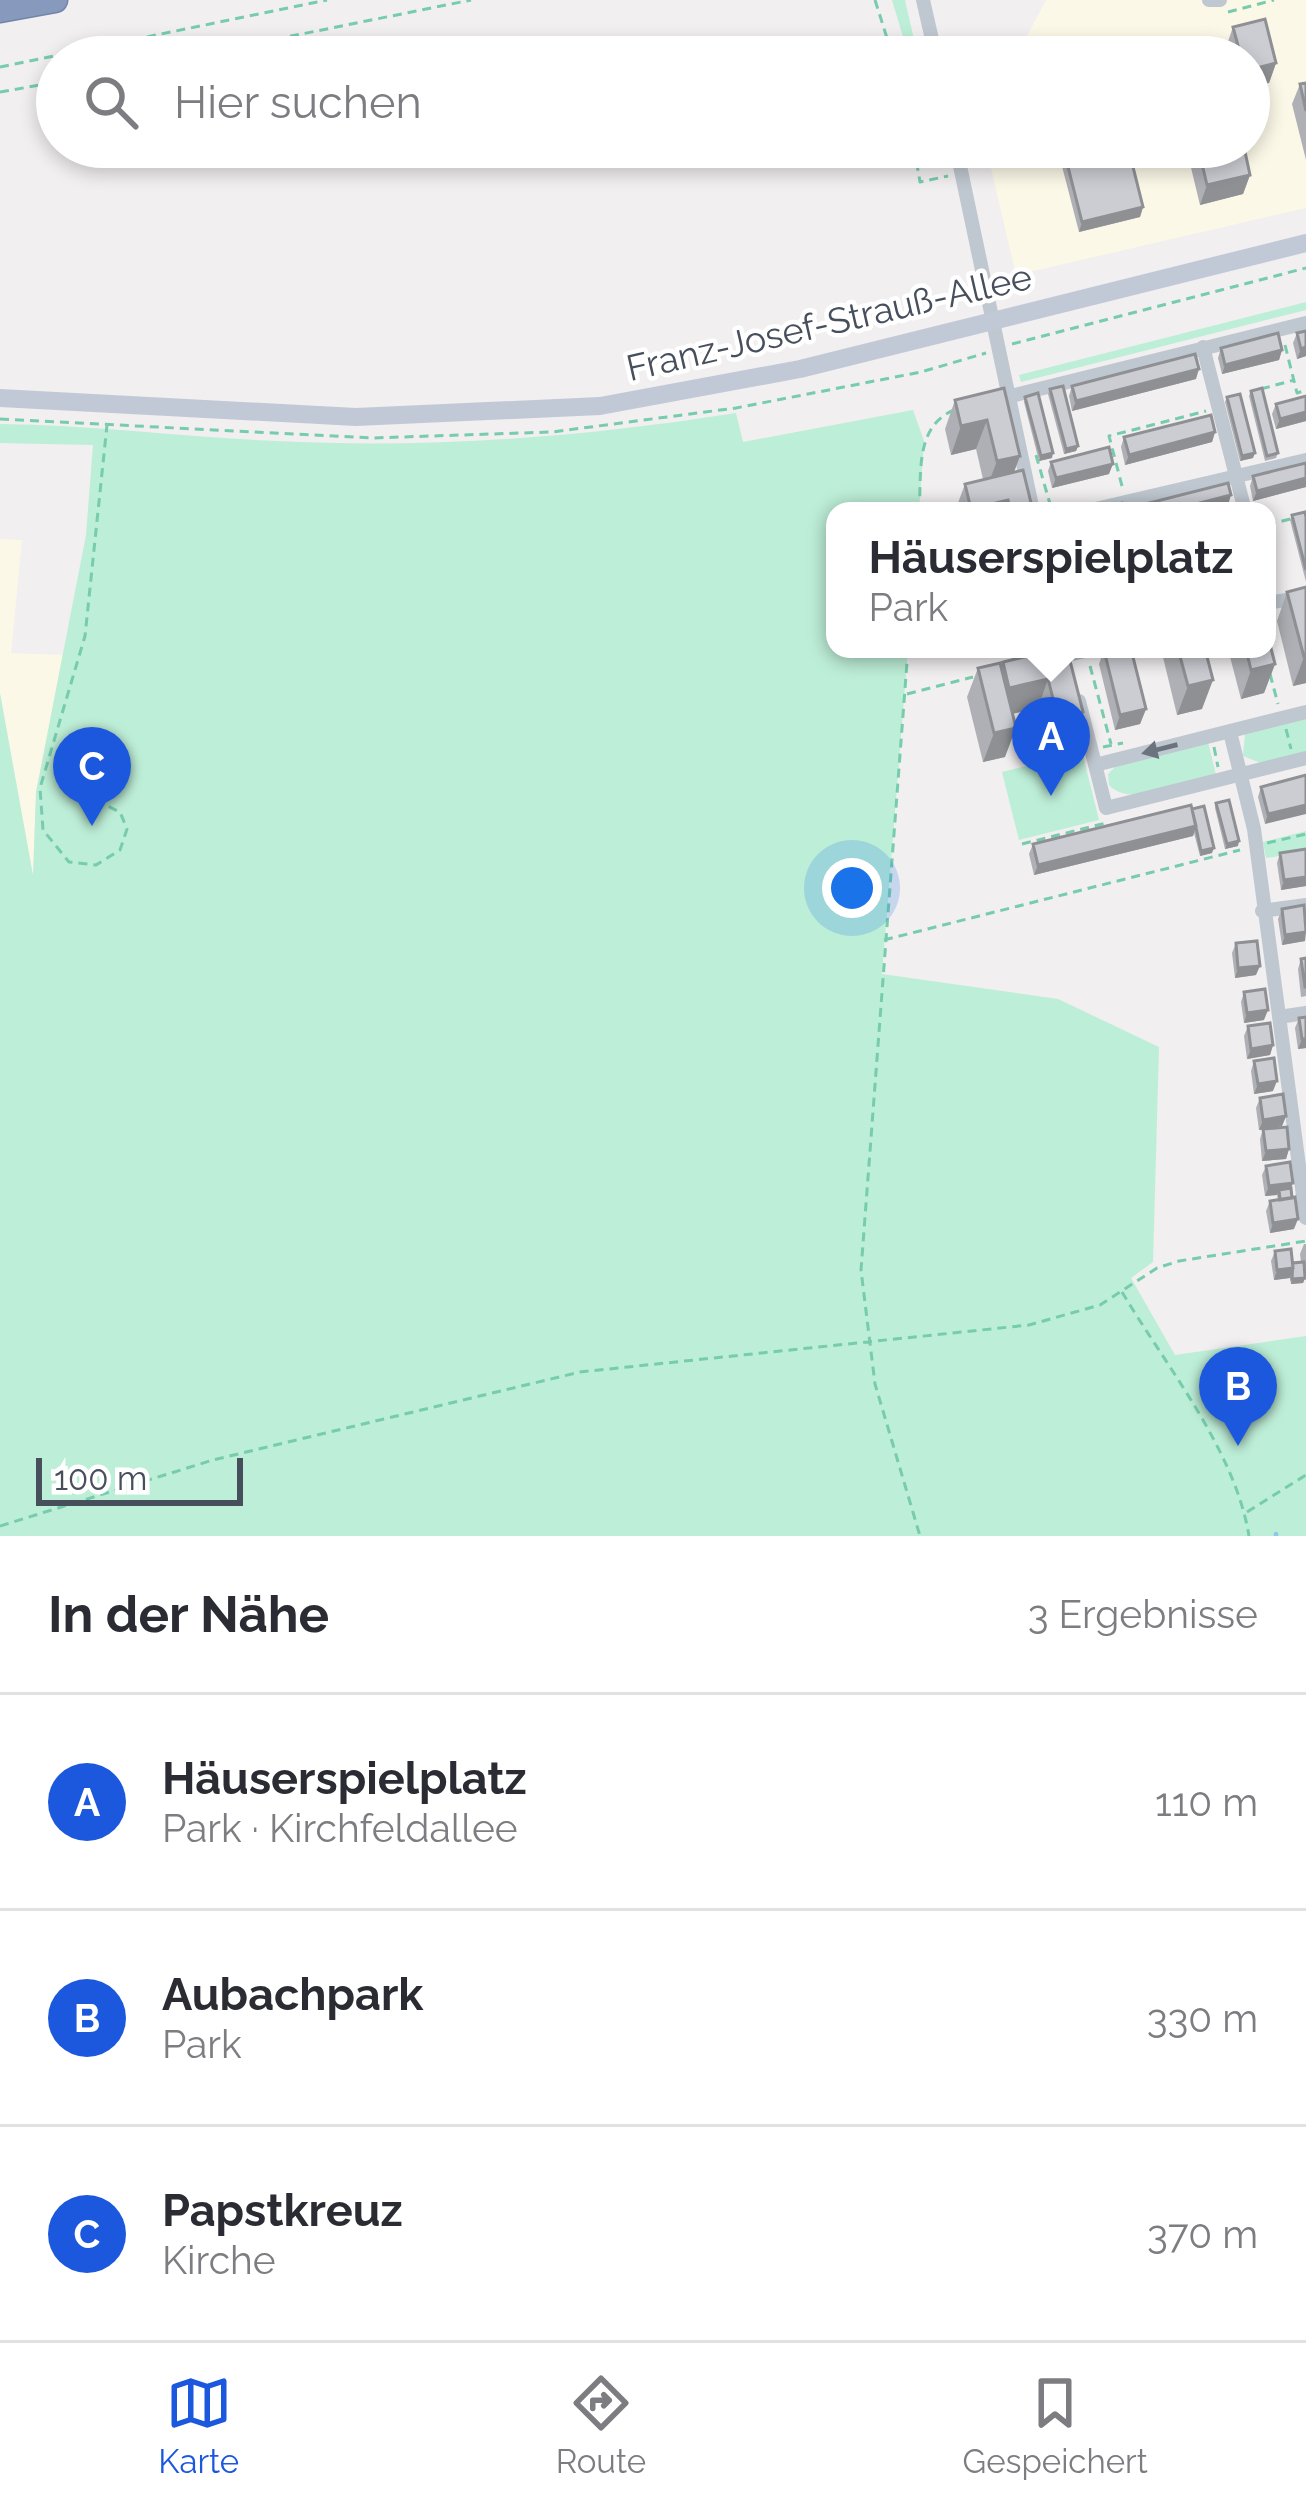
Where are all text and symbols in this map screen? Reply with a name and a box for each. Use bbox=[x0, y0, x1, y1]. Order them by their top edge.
search box bbox=[36, 36, 1270, 168]
icon: search bbox=[78, 69, 144, 135]
text: Hier suchen bbox=[174, 76, 422, 129]
street label: Franz-Josef-Strauß-Allee bbox=[622, 255, 1036, 389]
popup bbox=[826, 502, 1276, 658]
text: Häuserspielplatz bbox=[869, 531, 1233, 584]
text: Park bbox=[869, 584, 948, 630]
pin: A bbox=[1012, 697, 1090, 796]
pin: C bbox=[53, 727, 131, 826]
one-way arrow bbox=[1141, 740, 1178, 759]
your location bbox=[822, 858, 882, 918]
pin: B bbox=[1199, 1347, 1277, 1446]
scale bar bbox=[36, 1452, 243, 1505]
text: 100 m bbox=[54, 1459, 147, 1498]
text: In der Nähe bbox=[48, 1584, 329, 1644]
text: 3 Ergebnisse bbox=[1028, 1591, 1258, 1637]
text: Häuserspielplatz bbox=[162, 1752, 527, 1805]
text: A bbox=[74, 1779, 100, 1825]
text: 110 m bbox=[1155, 1779, 1258, 1825]
text: Park · Kirchfeldallee bbox=[162, 1805, 518, 1851]
text: Aubachpark bbox=[162, 1968, 423, 2021]
text: B bbox=[74, 1995, 100, 2041]
text: 330 m bbox=[1147, 1995, 1258, 2041]
text: Park bbox=[162, 2021, 242, 2067]
text: Papstkreuz bbox=[162, 2184, 403, 2237]
text: C bbox=[74, 2211, 100, 2257]
text: 370 m bbox=[1147, 2211, 1258, 2257]
text: Kirche bbox=[162, 2237, 276, 2283]
tab: Karte bbox=[158, 2370, 239, 2481]
tab: Route bbox=[556, 2370, 646, 2481]
tab: Gespeichert bbox=[963, 2370, 1148, 2481]

